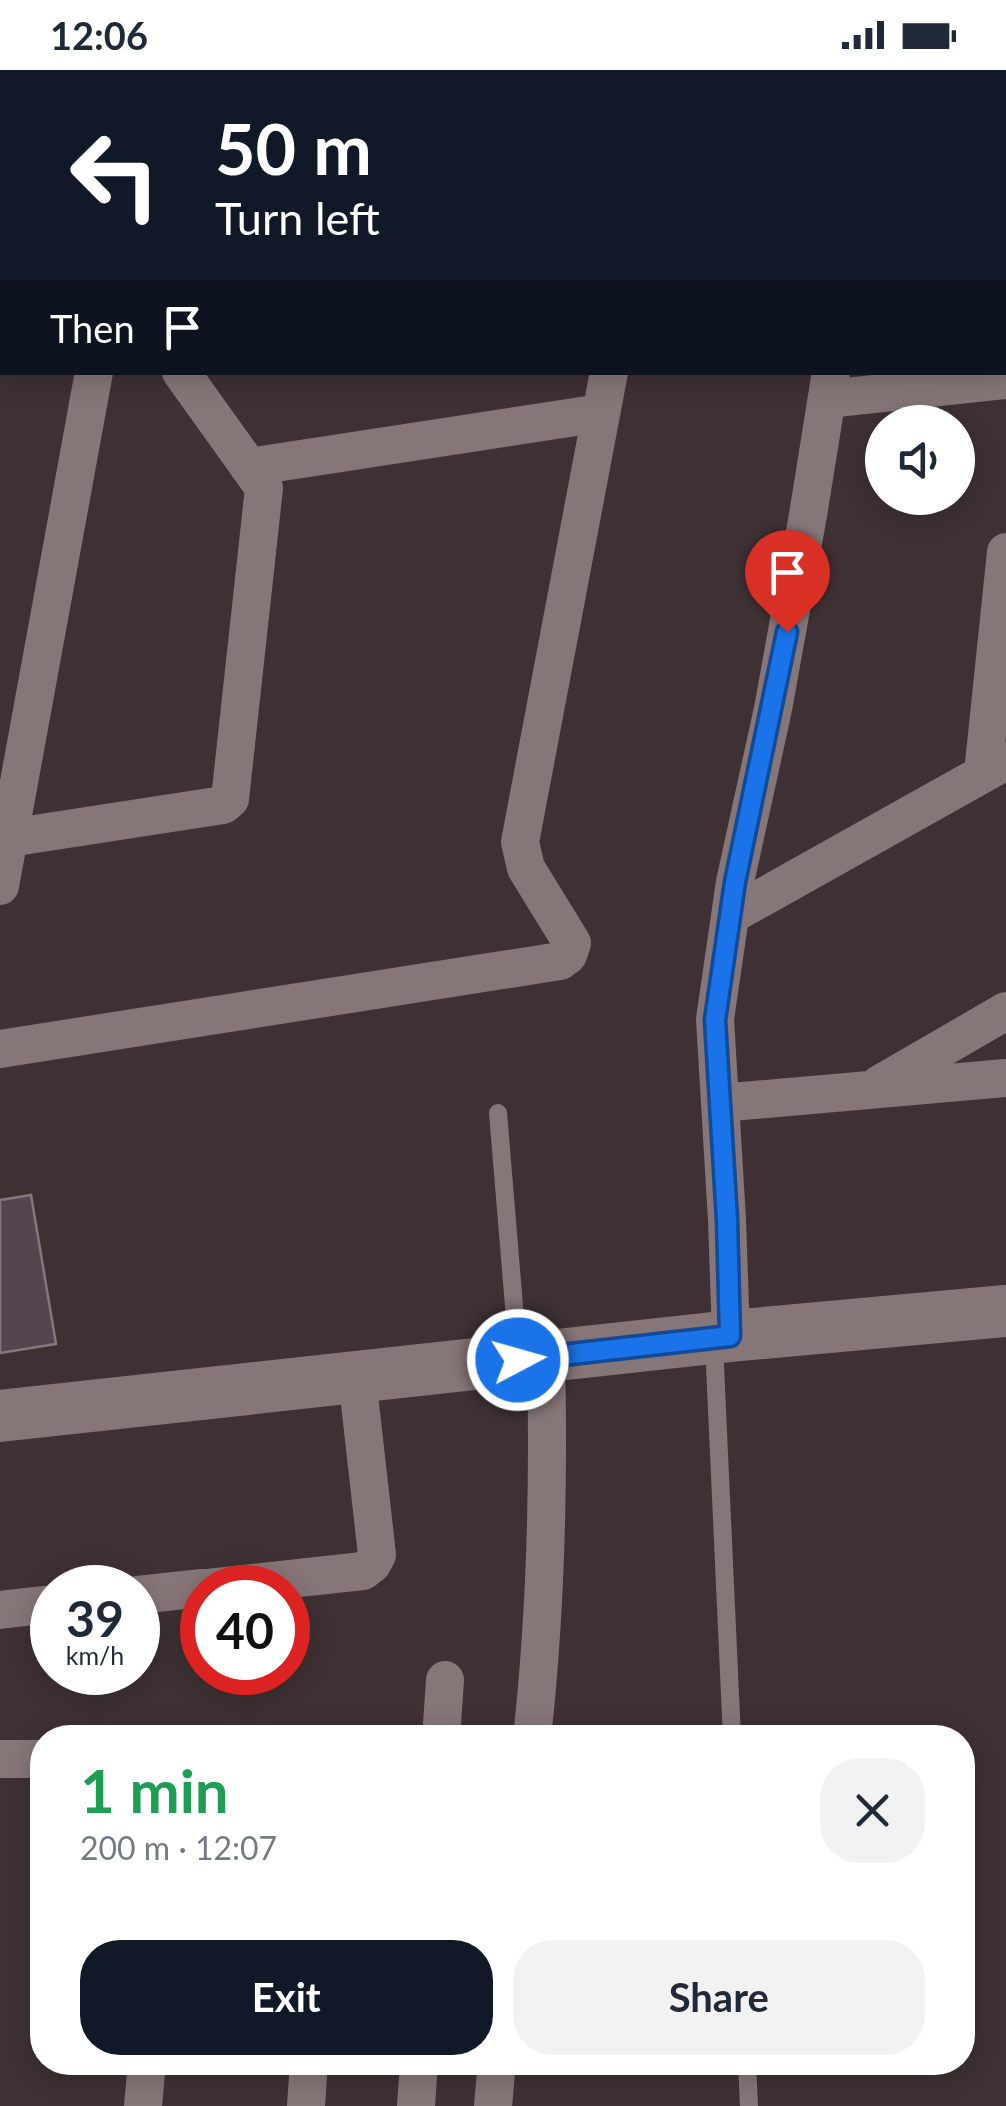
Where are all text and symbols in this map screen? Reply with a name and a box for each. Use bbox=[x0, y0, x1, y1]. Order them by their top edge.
text: 12:06 bbox=[50, 12, 148, 58]
text: 50 m bbox=[215, 106, 372, 190]
icon: left bbox=[50, 110, 180, 240]
text: Turn left bbox=[215, 191, 380, 245]
icon: arrive bbox=[155, 300, 210, 355]
text: Then bbox=[50, 305, 135, 351]
map controls bbox=[865, 405, 975, 515]
button: sound bbox=[865, 405, 975, 515]
pin bbox=[745, 530, 830, 633]
icon: arrive bbox=[760, 545, 815, 600]
position arrow bbox=[466, 1308, 570, 1412]
speed limit sign: 40 bbox=[180, 1565, 310, 1695]
text: 39 bbox=[66, 1588, 124, 1648]
text: km/h bbox=[66, 1640, 124, 1670]
text: 1 min bbox=[80, 1754, 229, 1826]
button: close bbox=[820, 1758, 925, 1863]
text: 200 m · 12:07 bbox=[80, 1828, 277, 1867]
button: Exit bbox=[80, 1940, 493, 2055]
button: Share bbox=[513, 1940, 925, 2055]

